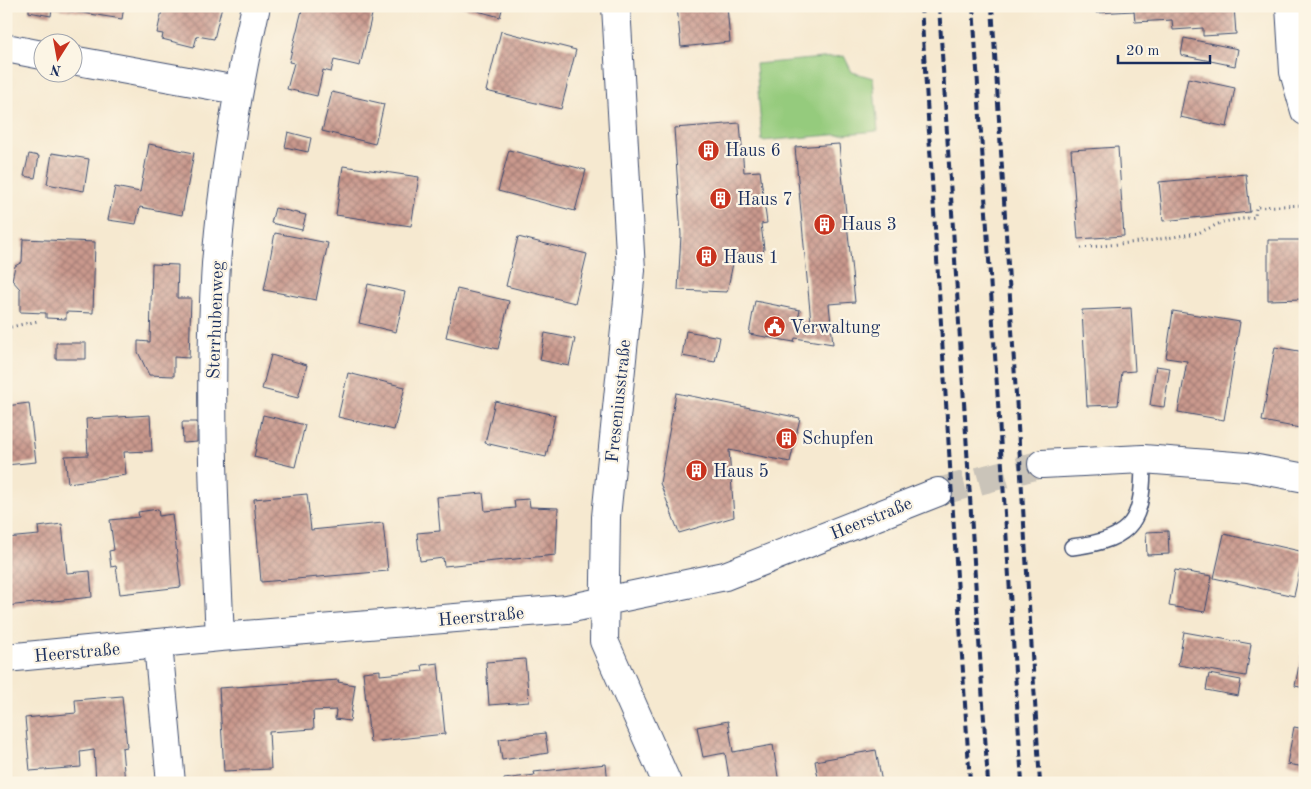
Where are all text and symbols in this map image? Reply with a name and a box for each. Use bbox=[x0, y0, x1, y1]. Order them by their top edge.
north arrow bbox=[32, 32, 82, 82]
scale bar bbox=[1118, 32, 1211, 64]
text: 20 m bbox=[1126, 44, 1160, 59]
text: N bbox=[49, 62, 62, 78]
building icon: Haus 6 bbox=[697, 138, 721, 162]
place label: Haus 6 bbox=[725, 142, 781, 160]
building icon: Haus 7 bbox=[709, 187, 733, 211]
place label: Haus 7 bbox=[737, 191, 793, 209]
building icon: Haus 3 bbox=[813, 212, 837, 236]
place label: Haus 3 bbox=[841, 216, 897, 234]
building icon: Haus 1 bbox=[695, 245, 719, 269]
place label: Haus 1 bbox=[723, 249, 779, 267]
street label: Sterrhubenweg bbox=[205, 260, 227, 379]
public building icon: Verwaltung bbox=[762, 315, 786, 339]
place label: Verwaltung bbox=[790, 319, 881, 337]
street label: Freseniusstraße bbox=[604, 338, 634, 464]
building icon: Schupfen bbox=[774, 426, 798, 450]
place label: Schupfen bbox=[802, 430, 874, 448]
building icon: Haus 5 bbox=[685, 459, 709, 483]
place label: Haus 5 bbox=[713, 463, 769, 481]
street label: Heerstraße bbox=[828, 494, 915, 543]
street label: Heerstraße bbox=[437, 604, 525, 630]
street label: Heerstraße bbox=[33, 640, 121, 666]

